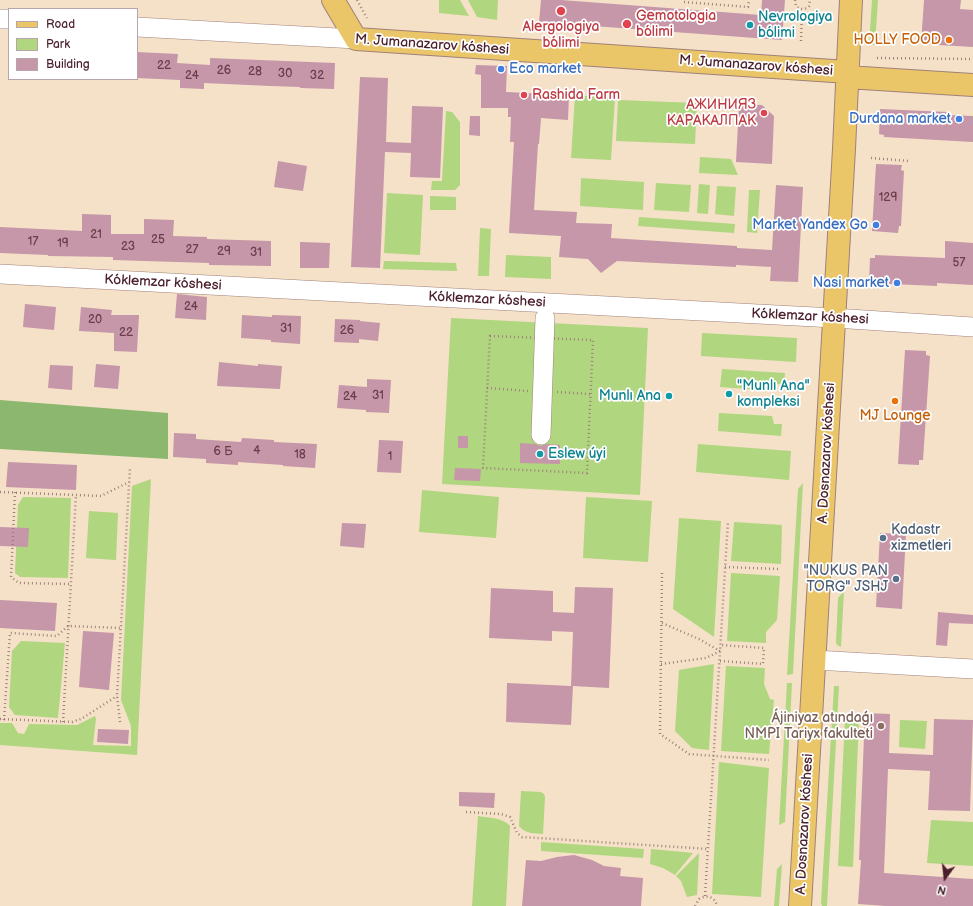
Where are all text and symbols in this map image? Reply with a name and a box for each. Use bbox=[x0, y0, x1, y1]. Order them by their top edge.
marker: Alergologiya bólimi bbox=[555, 5, 567, 17]
legend bbox=[8, 8, 138, 80]
place label: Gemotologia bólimi bbox=[636, 8, 716, 40]
place label: Nevrologiya bólimi bbox=[758, 9, 832, 42]
text: Road bbox=[46, 17, 75, 32]
marker: Gemotologia bólimi bbox=[621, 18, 633, 30]
place label: Alergologiya bólimi bbox=[523, 19, 599, 52]
marker: Nevrologiya bólimi bbox=[745, 20, 755, 30]
street label: M. Jumanazarov kóshesi bbox=[354, 31, 510, 59]
place label: HOLLY FOOD bbox=[854, 32, 941, 48]
marker: HOLLY FOOD bbox=[944, 35, 954, 45]
text: Park bbox=[46, 37, 70, 52]
street label: M. Jumanazarov kóshesi bbox=[678, 52, 834, 80]
text: Building bbox=[46, 57, 90, 72]
house number: 22 bbox=[157, 59, 171, 73]
place label: Eco market bbox=[509, 61, 581, 77]
house number: 26 bbox=[217, 64, 231, 78]
marker: Eco market bbox=[496, 64, 506, 74]
house number: 28 bbox=[248, 65, 262, 79]
house number: 30 bbox=[278, 67, 292, 81]
house number: 24 bbox=[185, 69, 199, 83]
house number: 32 bbox=[310, 69, 324, 83]
place label: Rashida Farm bbox=[532, 87, 620, 103]
marker: Rashida Farm bbox=[519, 90, 529, 100]
place label: АЖИНИЯЗ КАРАКАЛПАК bbox=[667, 97, 756, 130]
marker: АЖИНИЯЗ КАРАКАЛПАК bbox=[759, 108, 769, 118]
place label: Durdana market bbox=[849, 111, 951, 127]
marker: Durdana market bbox=[954, 114, 964, 124]
house number: 129 bbox=[879, 191, 897, 205]
place label: Market Yandex Go bbox=[752, 217, 868, 233]
marker: Market Yandex Go bbox=[871, 220, 881, 230]
house number: 21 bbox=[90, 228, 102, 242]
house number: 25 bbox=[151, 233, 165, 247]
house number: 17 bbox=[28, 235, 38, 249]
house number: 19 bbox=[57, 237, 69, 251]
house number: 23 bbox=[121, 240, 135, 254]
house number: 27 bbox=[186, 243, 198, 257]
house number: 29 bbox=[217, 245, 231, 259]
house number: 31 bbox=[250, 246, 262, 260]
house number: 57 bbox=[953, 256, 965, 270]
street label: Kóklemzar kóshesi bbox=[104, 272, 222, 294]
place label: Nasi market bbox=[813, 275, 889, 291]
marker: Nasi market bbox=[892, 278, 902, 288]
street label: Kóklemzar kóshesi bbox=[428, 289, 546, 311]
house number: 24 bbox=[184, 300, 198, 314]
street label: Kóklemzar kóshesi bbox=[751, 306, 869, 328]
house number: 20 bbox=[88, 313, 102, 327]
house number: 31 bbox=[280, 322, 292, 336]
house number: 26 bbox=[340, 324, 354, 338]
house number: 22 bbox=[119, 326, 133, 340]
place label: "Munlı Ana" kompleksi bbox=[737, 378, 810, 410]
street label: A. Dosnazarov kóshesi bbox=[815, 382, 839, 524]
place label: Munlı Ana bbox=[599, 388, 661, 404]
house number: 31 bbox=[372, 389, 384, 403]
marker: "Munlı Ana" kompleksi bbox=[724, 389, 734, 399]
house number: 24 bbox=[343, 390, 357, 404]
marker: Munlı Ana bbox=[664, 391, 674, 401]
marker: MJ Lounge bbox=[890, 396, 900, 406]
place label: MJ Lounge bbox=[860, 408, 930, 424]
house number: 4 bbox=[253, 444, 261, 458]
house number: 6 Б bbox=[214, 445, 232, 459]
place label: Eslew úyi bbox=[548, 446, 606, 462]
house number: 18 bbox=[294, 448, 306, 462]
marker: Eslew úyi bbox=[535, 449, 545, 459]
house number: 1 bbox=[388, 450, 392, 464]
place label: Kadastr xizmetleri bbox=[891, 522, 951, 554]
marker: Kadastr xizmetleri bbox=[878, 533, 888, 543]
place label: "NUKUS PAN TORG" JSHJ bbox=[804, 563, 888, 596]
marker: "NUKUS PAN TORG" JSHJ bbox=[891, 574, 901, 584]
place label: Ájiniyaz atındaǵı NMPI Tariyx fakulteti bbox=[744, 710, 873, 742]
marker: Ájiniyaz atındaǵı NMPI Tariyx fakulteti bbox=[876, 721, 886, 731]
street label: A. Dosnazarov kóshesi bbox=[793, 753, 817, 895]
north arrow bbox=[925, 858, 965, 898]
text: N bbox=[936, 883, 947, 897]

